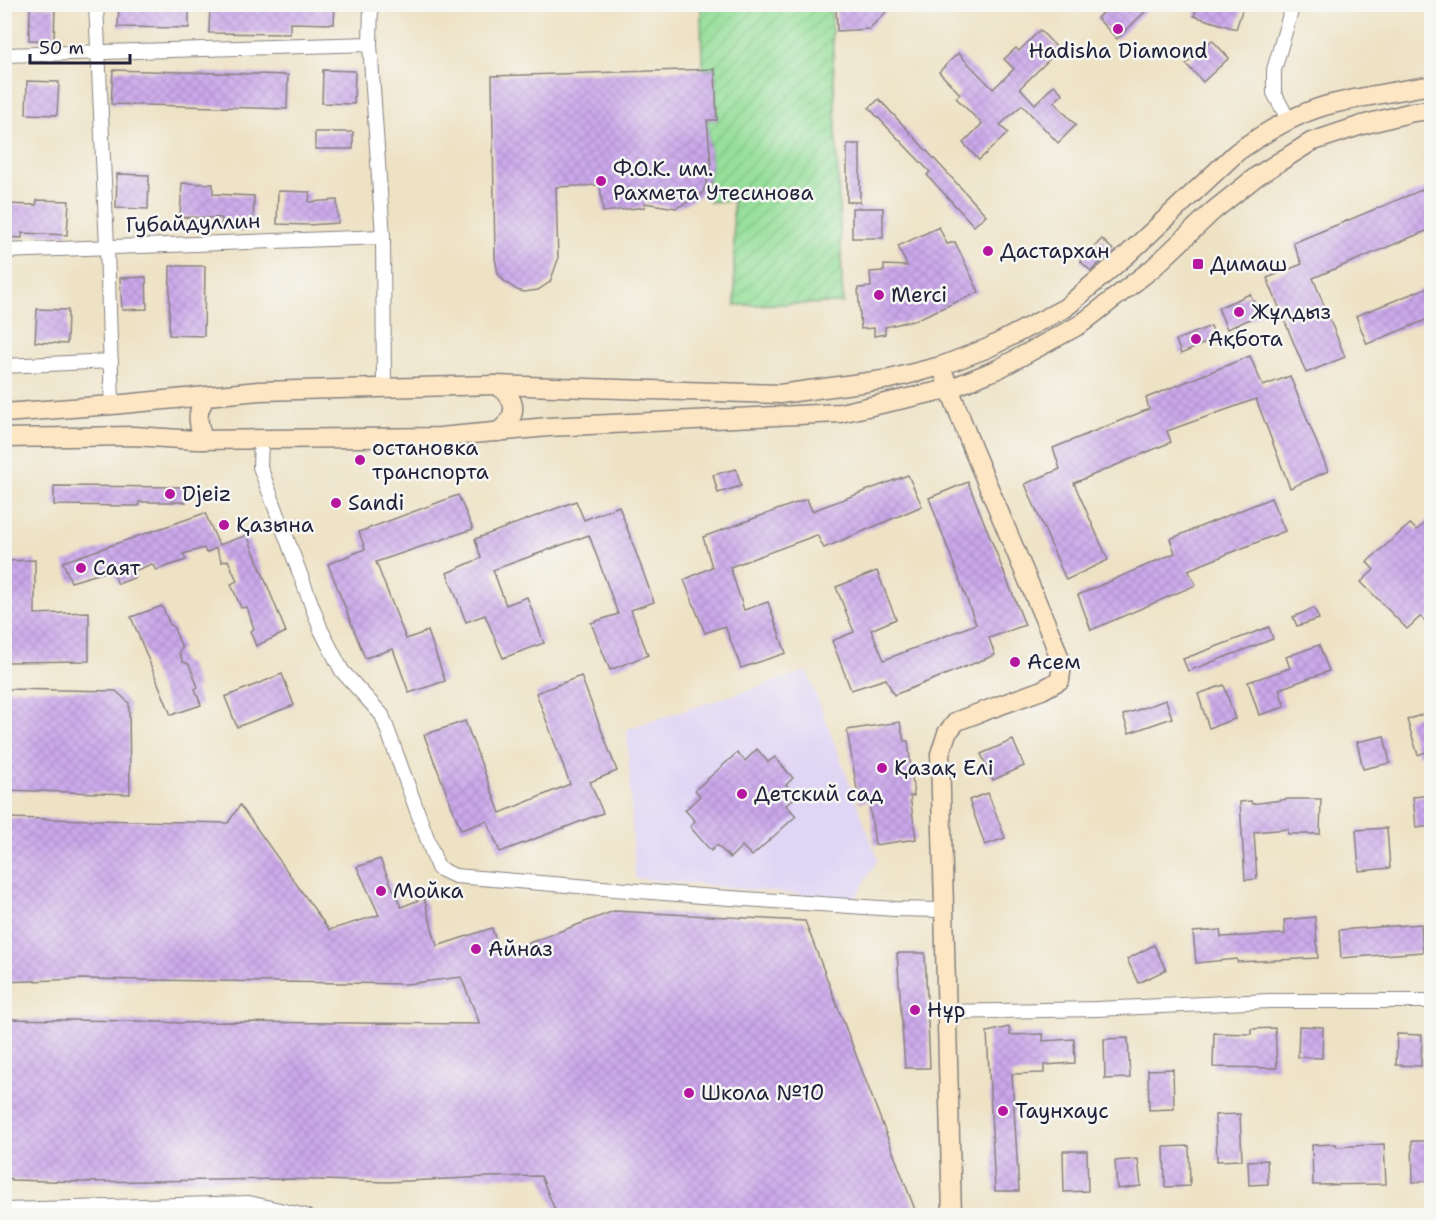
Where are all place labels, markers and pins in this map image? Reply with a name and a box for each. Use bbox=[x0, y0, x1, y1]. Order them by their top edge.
marker: Hadisha Diamond bbox=[1111, 22, 1125, 36]
place label: Hadisha Diamond bbox=[1028, 37, 1208, 65]
place label: Ф.О.К. им. Рахмета Утесинова bbox=[613, 155, 813, 207]
marker: Ф.О.К. им. Рахмета Утесинова bbox=[594, 174, 608, 188]
place label: Дастархан bbox=[1000, 237, 1110, 265]
marker: Дастархан bbox=[981, 244, 995, 258]
place label: Димаш bbox=[1210, 250, 1287, 278]
marker: Димаш bbox=[1191, 257, 1205, 271]
place label: Merci bbox=[891, 281, 947, 309]
marker: Merci bbox=[872, 288, 886, 302]
place label: Жұлдыз bbox=[1251, 298, 1331, 326]
marker: Жұлдыз bbox=[1232, 305, 1246, 319]
place label: Ақбота bbox=[1208, 325, 1283, 353]
marker: Ақбота bbox=[1189, 332, 1203, 346]
place label: остановка транспорта bbox=[372, 434, 489, 486]
marker: остановка транспорта bbox=[353, 453, 367, 467]
place label: Djeiz bbox=[182, 480, 231, 508]
marker: Djeiz bbox=[163, 487, 177, 501]
place label: Sandi bbox=[348, 489, 404, 517]
marker: Sandi bbox=[329, 496, 343, 510]
place label: Қазына bbox=[236, 511, 314, 539]
marker: Қазына bbox=[217, 518, 231, 532]
place label: Саят bbox=[93, 554, 141, 582]
marker: Саят bbox=[74, 561, 88, 575]
place label: Асем bbox=[1027, 648, 1081, 676]
marker: Асем bbox=[1008, 655, 1022, 669]
place label: Қазақ Елі bbox=[894, 754, 994, 782]
marker: Қазақ Елі bbox=[875, 761, 889, 775]
place label: Детский сад bbox=[754, 780, 883, 808]
marker: Детский сад bbox=[735, 787, 749, 801]
place label: Мойка bbox=[393, 877, 464, 905]
marker: Мойка bbox=[374, 884, 388, 898]
place label: Айназ bbox=[488, 935, 553, 963]
marker: Айназ bbox=[469, 942, 483, 956]
place label: Нұр bbox=[927, 996, 966, 1024]
marker: Нұр bbox=[908, 1003, 922, 1017]
place label: Школа №10 bbox=[701, 1079, 824, 1107]
marker: Школа №10 bbox=[682, 1086, 696, 1100]
place label: Таунхаус bbox=[1015, 1097, 1109, 1125]
marker: Таунхаус bbox=[996, 1104, 1010, 1118]

